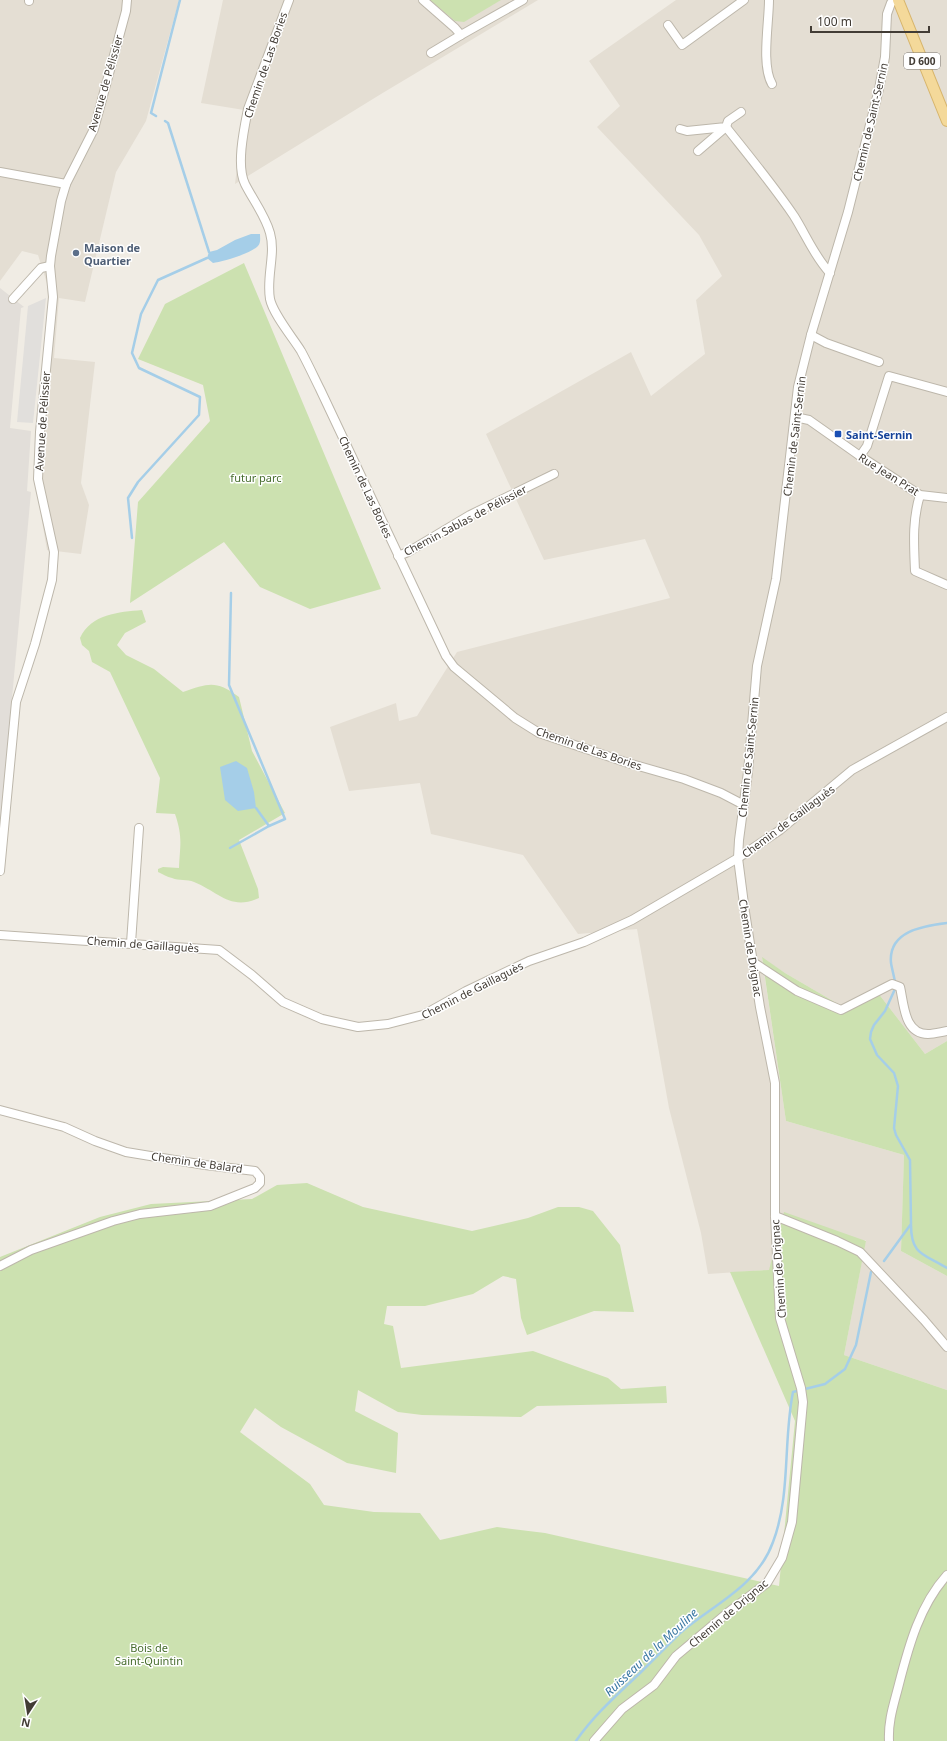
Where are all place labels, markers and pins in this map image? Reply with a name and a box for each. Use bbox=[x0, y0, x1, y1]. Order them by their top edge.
place label: Maison de Quartier bbox=[84, 240, 141, 268]
marker: Maison de Quartier bbox=[71, 248, 81, 258]
place label: Saint-Sernin bbox=[846, 427, 913, 442]
marker: Saint-Sernin bbox=[833, 429, 843, 439]

